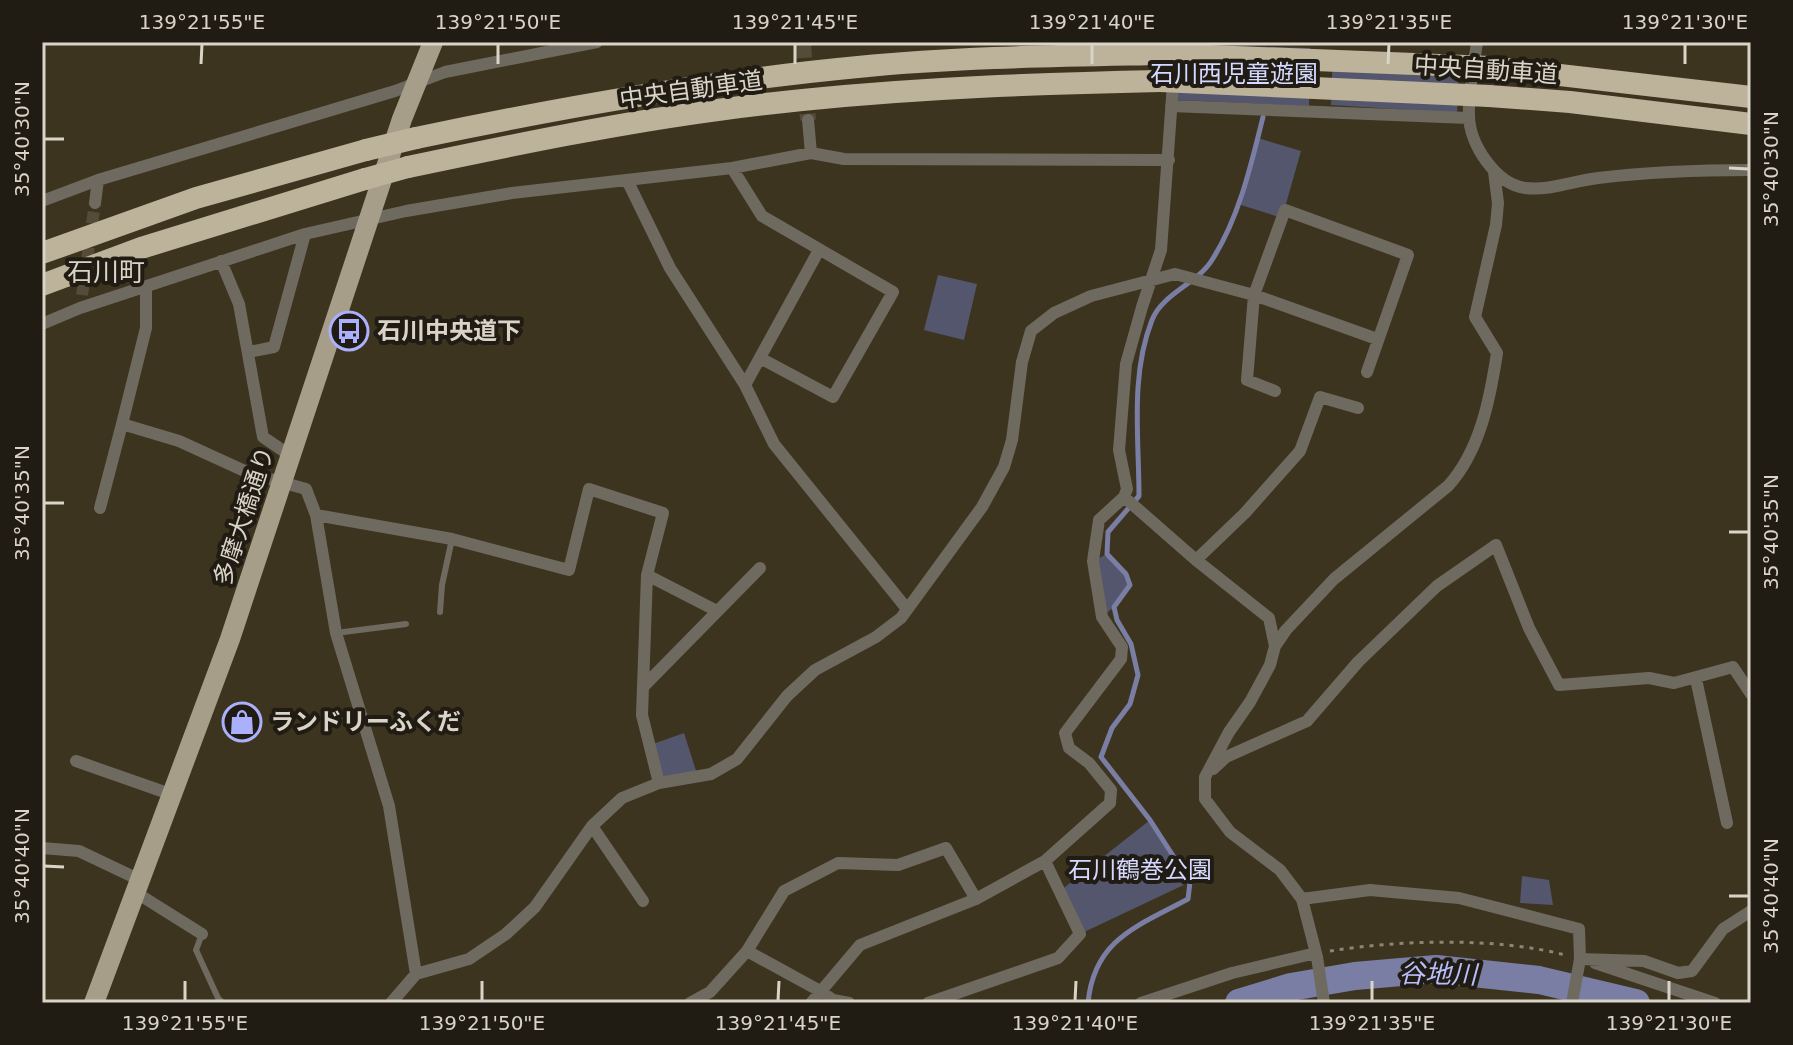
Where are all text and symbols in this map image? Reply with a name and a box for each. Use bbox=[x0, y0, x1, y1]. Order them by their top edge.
text: 139°21'55"E bbox=[139, 10, 265, 34]
text: 139°21'50"E bbox=[435, 10, 561, 34]
text: 139°21'45"E bbox=[732, 10, 858, 34]
text: 139°21'40"E bbox=[1029, 10, 1155, 34]
text: 139°21'35"E bbox=[1326, 10, 1452, 34]
text: 139°21'30"E bbox=[1622, 10, 1748, 34]
street label: 中央自動車道 bbox=[1413, 51, 1559, 89]
park label: 石川西児童遊園 bbox=[1150, 60, 1318, 88]
street label: 中央自動車道 bbox=[618, 66, 764, 114]
text: 35°40'30"N bbox=[10, 81, 34, 197]
text: 35°40'30"N bbox=[1759, 111, 1783, 227]
district label: 石川町 bbox=[67, 257, 145, 287]
bus stop icon: 石川中央道下 bbox=[328, 310, 370, 352]
place label: 石川中央道下 bbox=[377, 317, 521, 345]
street label: 多摩大橋通り bbox=[208, 443, 280, 589]
text: 35°40'35"N bbox=[10, 445, 34, 561]
text: 35°40'35"N bbox=[1759, 474, 1783, 590]
shop icon: ランドリーふくだ bbox=[221, 701, 263, 743]
place label: ランドリーふくだ bbox=[270, 708, 461, 736]
text: 35°40'40"N bbox=[10, 808, 34, 924]
text: 35°40'40"N bbox=[1759, 838, 1783, 954]
park label: 石川鶴巻公園 bbox=[1068, 856, 1212, 884]
water label: 谷地川 bbox=[1399, 958, 1480, 990]
text: 139°21'55"E bbox=[122, 1011, 248, 1035]
text: 139°21'50"E bbox=[419, 1011, 545, 1035]
text: 139°21'45"E bbox=[715, 1011, 841, 1035]
text: 139°21'40"E bbox=[1012, 1011, 1138, 1035]
text: 139°21'35"E bbox=[1309, 1011, 1435, 1035]
text: 139°21'30"E bbox=[1606, 1011, 1732, 1035]

